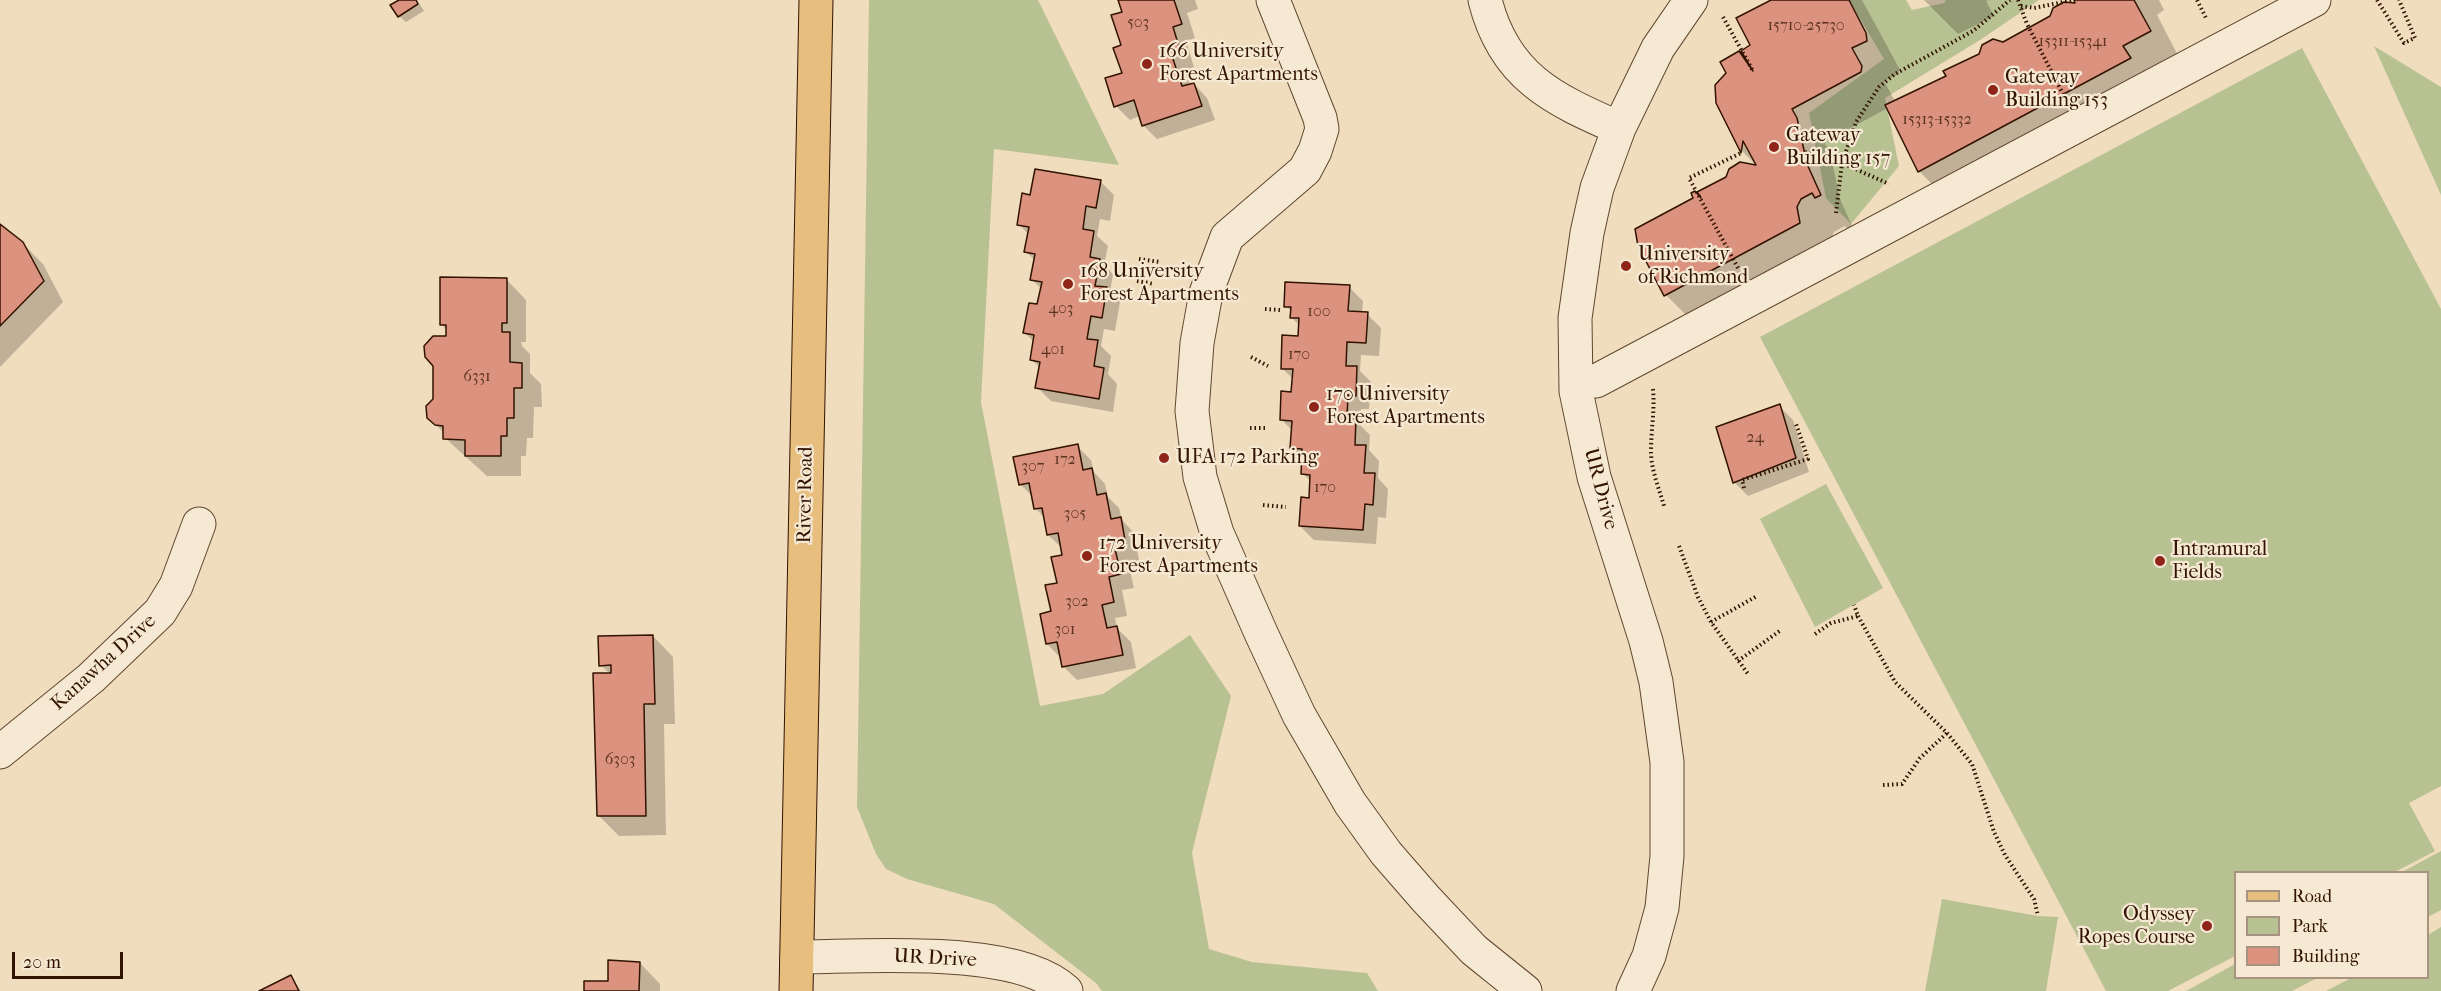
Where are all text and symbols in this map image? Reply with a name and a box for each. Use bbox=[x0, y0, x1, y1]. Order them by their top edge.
house number: 503 bbox=[1127, 13, 1149, 33]
house number: 15710-25730 bbox=[1767, 16, 1845, 36]
house number: 15311-15341 bbox=[2039, 32, 2107, 52]
place label: 166 University Forest Apartments bbox=[1159, 40, 1318, 87]
marker: 166 University Forest Apartments bbox=[1140, 57, 1154, 71]
place label: Gateway Building 153 bbox=[2005, 66, 2108, 113]
marker: Gateway Building 153 bbox=[1986, 83, 2000, 97]
house number: 15313-15332 bbox=[1902, 110, 1972, 130]
place label: Gateway Building 157 bbox=[1786, 124, 1890, 171]
marker: Gateway Building 157 bbox=[1767, 140, 1781, 154]
place label: University of Richmond bbox=[1638, 243, 1748, 290]
marker: University of Richmond bbox=[1619, 259, 1633, 273]
place label: 168 University Forest Apartments bbox=[1080, 260, 1239, 307]
marker: 168 University Forest Apartments bbox=[1061, 277, 1075, 291]
house number: 403 bbox=[1049, 299, 1073, 319]
house number: 100 bbox=[1307, 302, 1331, 322]
house number: 401 bbox=[1041, 340, 1065, 360]
house number: 170 bbox=[1288, 345, 1310, 365]
house number: 6331 bbox=[463, 367, 491, 387]
place label: 170 University Forest Apartments bbox=[1326, 383, 1485, 430]
marker: 170 University Forest Apartments bbox=[1307, 400, 1321, 414]
house number: 24 bbox=[1746, 428, 1764, 448]
street label: River Road bbox=[793, 446, 819, 544]
place label: UFA 172 Parking bbox=[1176, 446, 1318, 470]
street label: UR Drive bbox=[1578, 446, 1622, 532]
house number: 172 bbox=[1054, 450, 1076, 470]
marker: UFA 172 Parking bbox=[1157, 451, 1171, 465]
house number: 307 bbox=[1021, 457, 1045, 477]
house number: 170 bbox=[1314, 478, 1336, 498]
house number: 305 bbox=[1064, 504, 1086, 524]
place label: 172 University Forest Apartments bbox=[1099, 532, 1258, 579]
place label: Intramural Fields bbox=[2172, 538, 2267, 585]
marker: 172 University Forest Apartments bbox=[1080, 549, 1094, 563]
marker: Intramural Fields bbox=[2153, 554, 2167, 568]
house number: 302 bbox=[1065, 592, 1089, 612]
street label: Kanawha Drive bbox=[47, 610, 161, 716]
house number: 301 bbox=[1054, 620, 1076, 640]
house number: 6303 bbox=[605, 750, 635, 770]
legend bbox=[2234, 871, 2429, 979]
text: Road bbox=[2292, 886, 2332, 907]
place label: Odyssey Ropes Course bbox=[2078, 903, 2195, 950]
text: Park bbox=[2292, 916, 2328, 937]
marker: Odyssey Ropes Course bbox=[2200, 919, 2214, 933]
scale bar bbox=[15, 940, 126, 978]
street label: UR Drive bbox=[893, 945, 977, 973]
text: Building bbox=[2292, 946, 2359, 967]
text: 20 m bbox=[23, 952, 61, 973]

